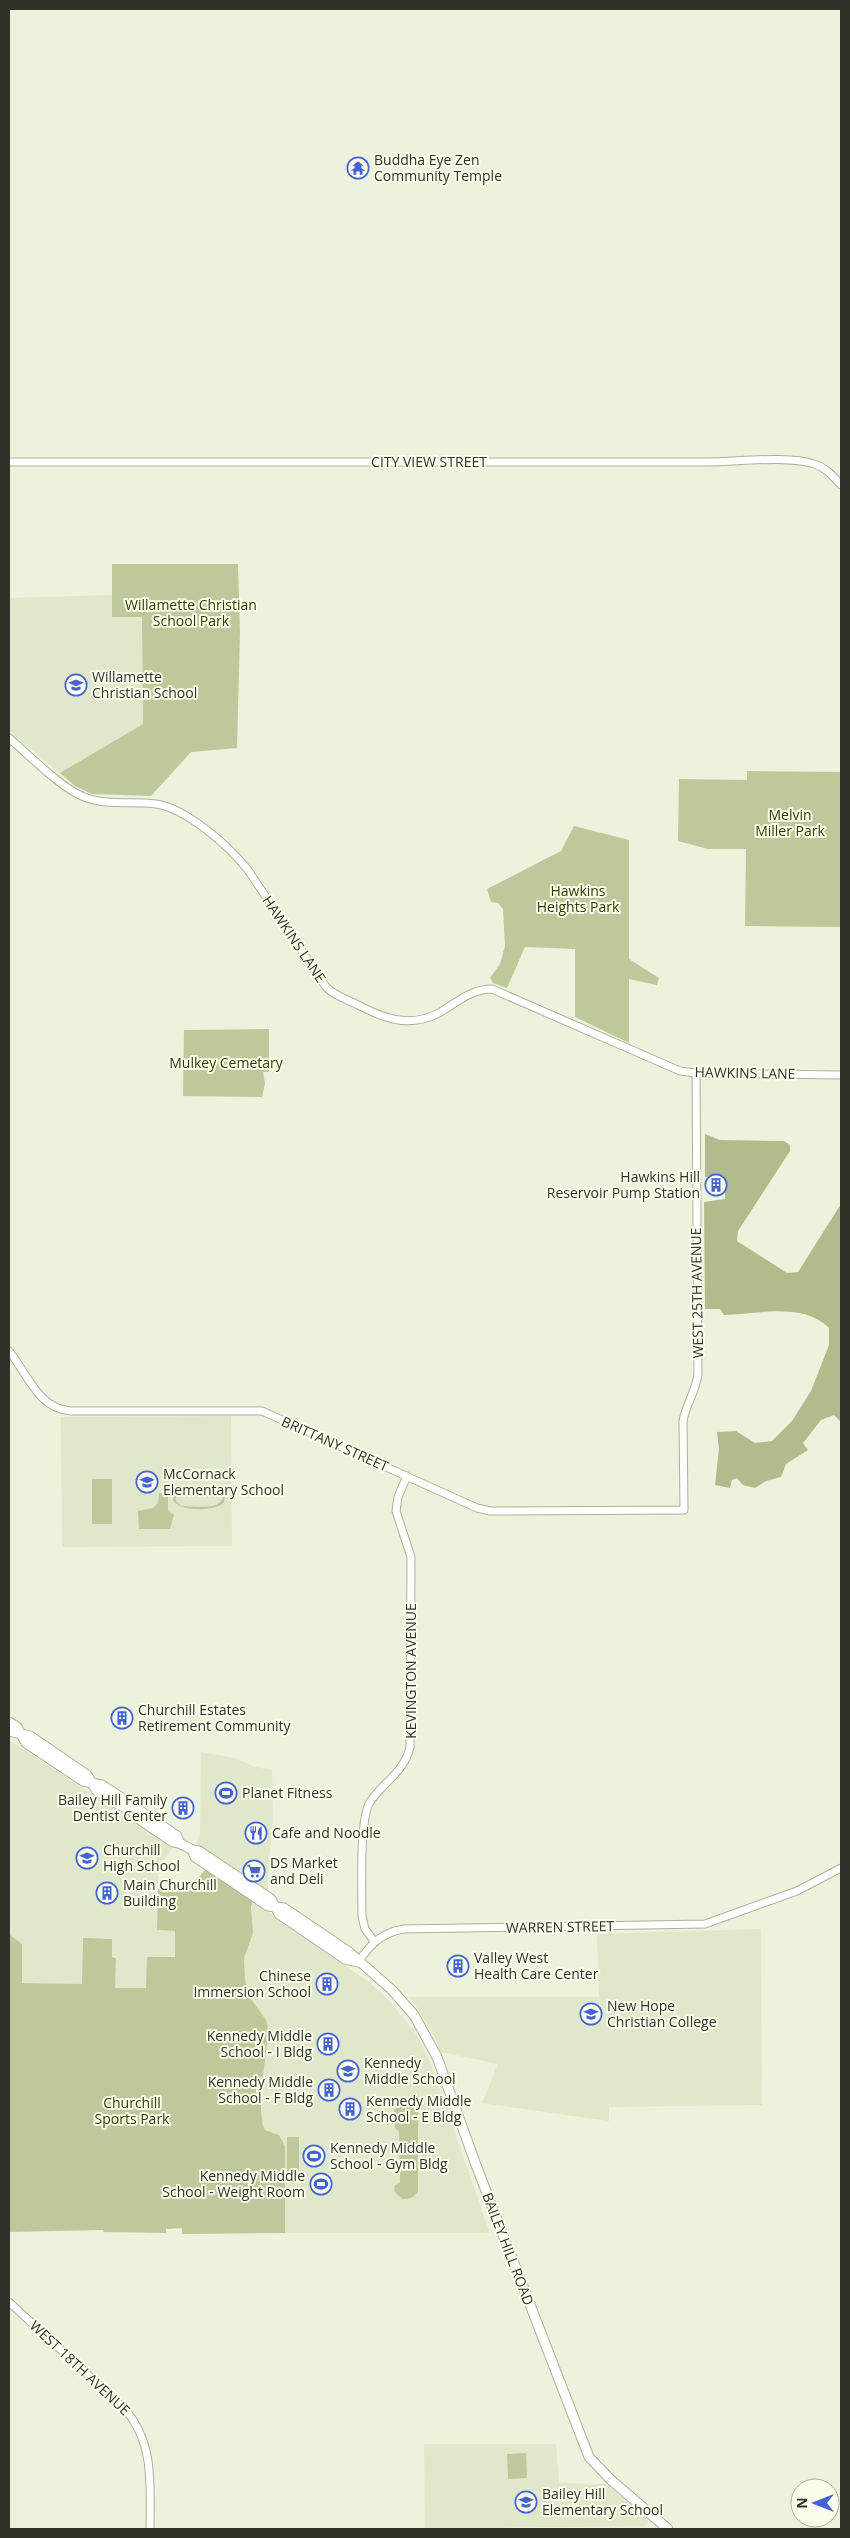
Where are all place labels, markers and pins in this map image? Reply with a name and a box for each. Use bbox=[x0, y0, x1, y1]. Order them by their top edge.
place label: Buddha Eye Zen Community Temple bbox=[374, 150, 502, 185]
temple icon: Buddha Eye Zen Community Temple bbox=[346, 156, 370, 180]
place label: Willamette Christian School bbox=[92, 667, 197, 702]
school or university icon: Willamette Christian School bbox=[64, 673, 88, 697]
place label: Hawkins Hill Reservoir Pump Station bbox=[547, 1167, 700, 1202]
building icon: Hawkins Hill Reservoir Pump Station bbox=[704, 1173, 728, 1197]
place label: McCornack Elementary School bbox=[163, 1464, 284, 1499]
school or university icon: McCornack Elementary School bbox=[135, 1470, 159, 1494]
place label: Churchill Estates Retirement Community bbox=[138, 1700, 292, 1735]
building icon: Churchill Estates Retirement Community bbox=[110, 1706, 134, 1730]
sports icon: Planet Fitness bbox=[214, 1781, 238, 1805]
place label: Planet Fitness bbox=[242, 1783, 333, 1802]
place label: Bailey Hill Family Dentist Center bbox=[58, 1790, 168, 1825]
building icon: Bailey Hill Family Dentist Center bbox=[171, 1796, 195, 1820]
restaurant icon: Cafe and Noodle bbox=[244, 1821, 268, 1845]
place label: Cafe and Noodle bbox=[272, 1823, 381, 1842]
place label: Churchill High School bbox=[103, 1840, 180, 1875]
school or university icon: Churchill High School bbox=[75, 1846, 99, 1870]
place label: DS Market and Deli bbox=[270, 1853, 338, 1888]
supermarket icon: DS Market and Deli bbox=[242, 1859, 266, 1883]
place label: Main Churchill Building bbox=[123, 1875, 217, 1910]
building icon: Main Churchill Building bbox=[95, 1881, 119, 1905]
place label: Valley West Health Care Center bbox=[474, 1948, 599, 1983]
building icon: Valley West Health Care Center bbox=[446, 1954, 470, 1978]
place label: Chinese Immersion School bbox=[193, 1966, 311, 2001]
building icon: Chinese Immersion School bbox=[315, 1972, 339, 1996]
place label: New Hope Christian College bbox=[607, 1996, 717, 2031]
school or university icon: New Hope Christian College bbox=[579, 2002, 603, 2026]
place label: Kennedy Middle School - I Bldg bbox=[207, 2026, 312, 2061]
building icon: Kennedy Middle School - I Bldg bbox=[316, 2032, 340, 2056]
place label: Kennedy Middle School bbox=[364, 2053, 456, 2088]
school or university icon: Kennedy Middle School bbox=[336, 2059, 360, 2083]
place label: Kennedy Middle School - F Bldg bbox=[208, 2072, 313, 2107]
building icon: Kennedy Middle School - F Bldg bbox=[317, 2078, 341, 2102]
place label: Kennedy Middle School - E Bldg bbox=[366, 2091, 471, 2126]
building icon: Kennedy Middle School - E Bldg bbox=[338, 2097, 362, 2121]
place label: Kennedy Middle School - Gym Bldg bbox=[330, 2138, 448, 2173]
sports icon: Kennedy Middle School - Gym Bldg bbox=[302, 2144, 326, 2168]
place label: Kennedy Middle School - Weight Room bbox=[162, 2166, 305, 2201]
sports icon: Kennedy Middle School - Weight Room bbox=[309, 2172, 333, 2196]
place label: Bailey Hill Elementary School bbox=[542, 2484, 663, 2519]
school or university icon: Bailey Hill Elementary School bbox=[514, 2490, 538, 2514]

